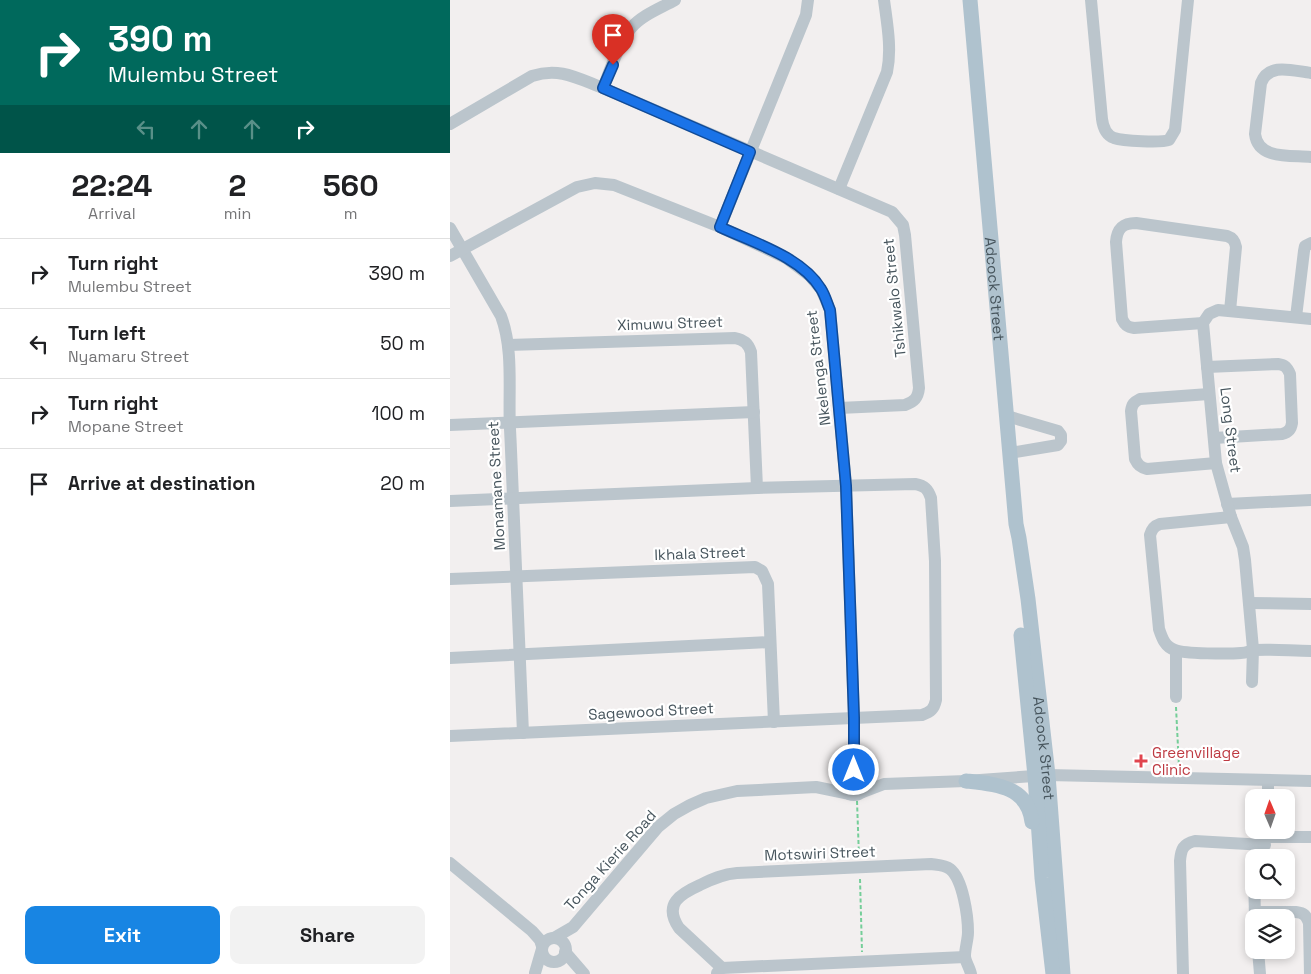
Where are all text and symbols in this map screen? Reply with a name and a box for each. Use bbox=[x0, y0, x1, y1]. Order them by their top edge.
pin bbox=[592, 14, 634, 65]
text: 390 m bbox=[108, 17, 212, 61]
icon: right bbox=[25, 20, 90, 85]
icon: arrive bbox=[599, 21, 627, 49]
text: Mulembu Street bbox=[108, 60, 278, 88]
icon: left bbox=[132, 115, 160, 143]
icon: ahead bbox=[185, 115, 213, 143]
icon: ahead bbox=[238, 115, 266, 143]
icon: right bbox=[291, 115, 319, 143]
text: 22:24 bbox=[71, 166, 152, 205]
text: 2 bbox=[229, 166, 246, 205]
text: 560 bbox=[323, 166, 379, 205]
text: Arrival bbox=[88, 203, 136, 224]
text: min bbox=[224, 203, 251, 224]
text: m bbox=[344, 203, 358, 224]
street label: Adcock Street bbox=[981, 236, 1009, 342]
street label: Tshikwalo Street bbox=[878, 237, 910, 358]
text: Turn right bbox=[68, 251, 158, 276]
icon: right bbox=[25, 260, 53, 288]
text: 390 m bbox=[368, 261, 425, 286]
text: Mulembu Street bbox=[68, 276, 192, 297]
street label: Nkelenga Street bbox=[801, 309, 835, 427]
street label: Ximuwu Street bbox=[617, 312, 723, 334]
text: Turn left bbox=[68, 321, 146, 346]
icon: left bbox=[25, 330, 53, 358]
text: 50 m bbox=[380, 331, 425, 356]
text: Nyamaru Street bbox=[68, 346, 189, 367]
street label: Long Street bbox=[1216, 386, 1246, 474]
text: Turn right bbox=[68, 391, 158, 416]
icon: right bbox=[25, 400, 53, 428]
text: 100 m bbox=[371, 401, 425, 426]
text: Mopane Street bbox=[68, 416, 184, 437]
street label: Monamane Street bbox=[483, 421, 509, 551]
icon: arrive bbox=[25, 470, 53, 498]
text: Arrive at destination bbox=[68, 471, 256, 496]
text: 20 m bbox=[380, 471, 425, 496]
street label: Ikhala Street bbox=[654, 542, 746, 564]
street label: Adcock Street bbox=[1030, 695, 1059, 801]
street label: Sagewood Street bbox=[588, 698, 714, 724]
position arrow bbox=[827, 743, 879, 795]
place label: Greenvillage Clinic bbox=[1152, 743, 1240, 779]
marker: Greenvillage Clinic bbox=[1134, 754, 1148, 768]
north arrow bbox=[1245, 789, 1295, 839]
map controls bbox=[1245, 789, 1295, 959]
street label: Tonga Kierie Road bbox=[560, 806, 660, 914]
street label: Motswiri Street bbox=[764, 842, 876, 864]
button: search bbox=[1245, 849, 1295, 899]
button: Exit bbox=[25, 906, 220, 964]
button: Share bbox=[230, 906, 425, 964]
button: layers bbox=[1245, 909, 1295, 959]

